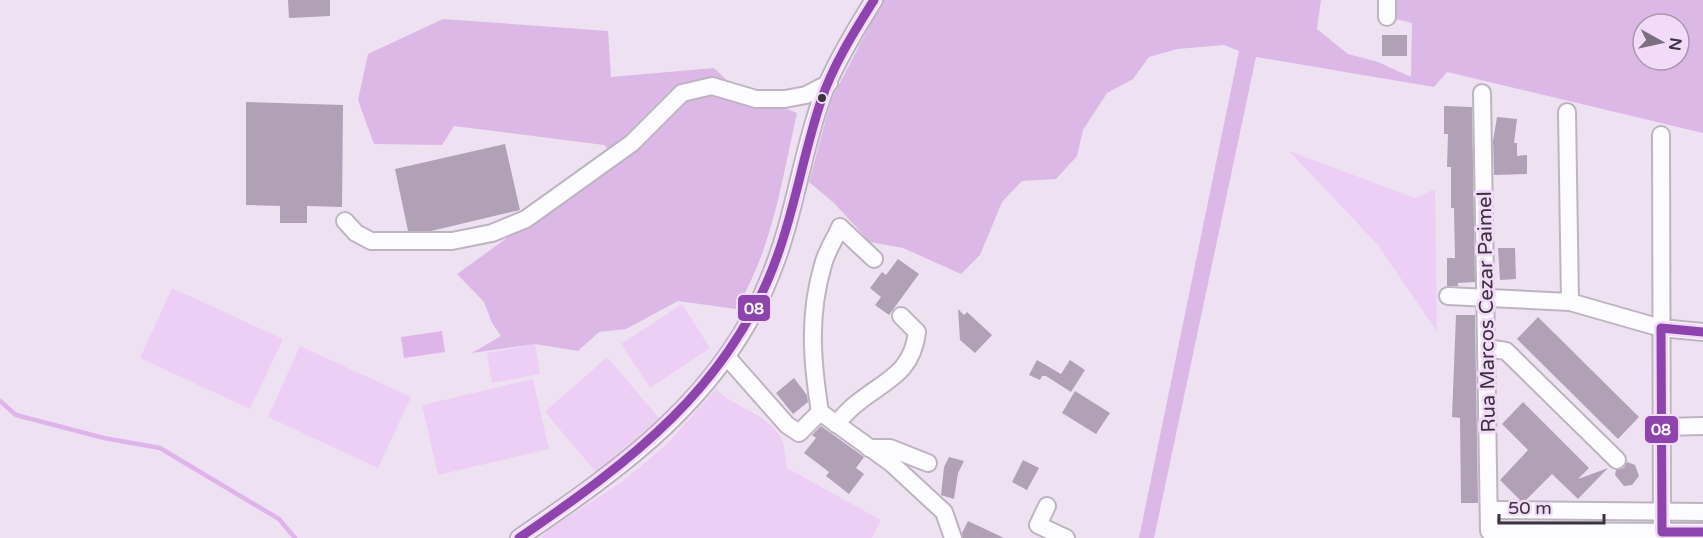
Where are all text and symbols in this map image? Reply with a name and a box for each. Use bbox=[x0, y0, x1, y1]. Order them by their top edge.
north arrow bbox=[1631, 12, 1691, 72]
text: N bbox=[1664, 36, 1686, 52]
unlabelled marker bbox=[816, 92, 828, 104]
street label: Rua Marcos Cezar Paimel bbox=[1473, 191, 1501, 433]
line badge: 08 bbox=[737, 294, 771, 322]
text: 08 bbox=[744, 299, 764, 319]
line badge: 08 bbox=[1644, 415, 1679, 444]
text: 08 bbox=[1651, 420, 1671, 440]
scale bar bbox=[1499, 487, 1604, 525]
text: 50 m bbox=[1508, 497, 1552, 519]

